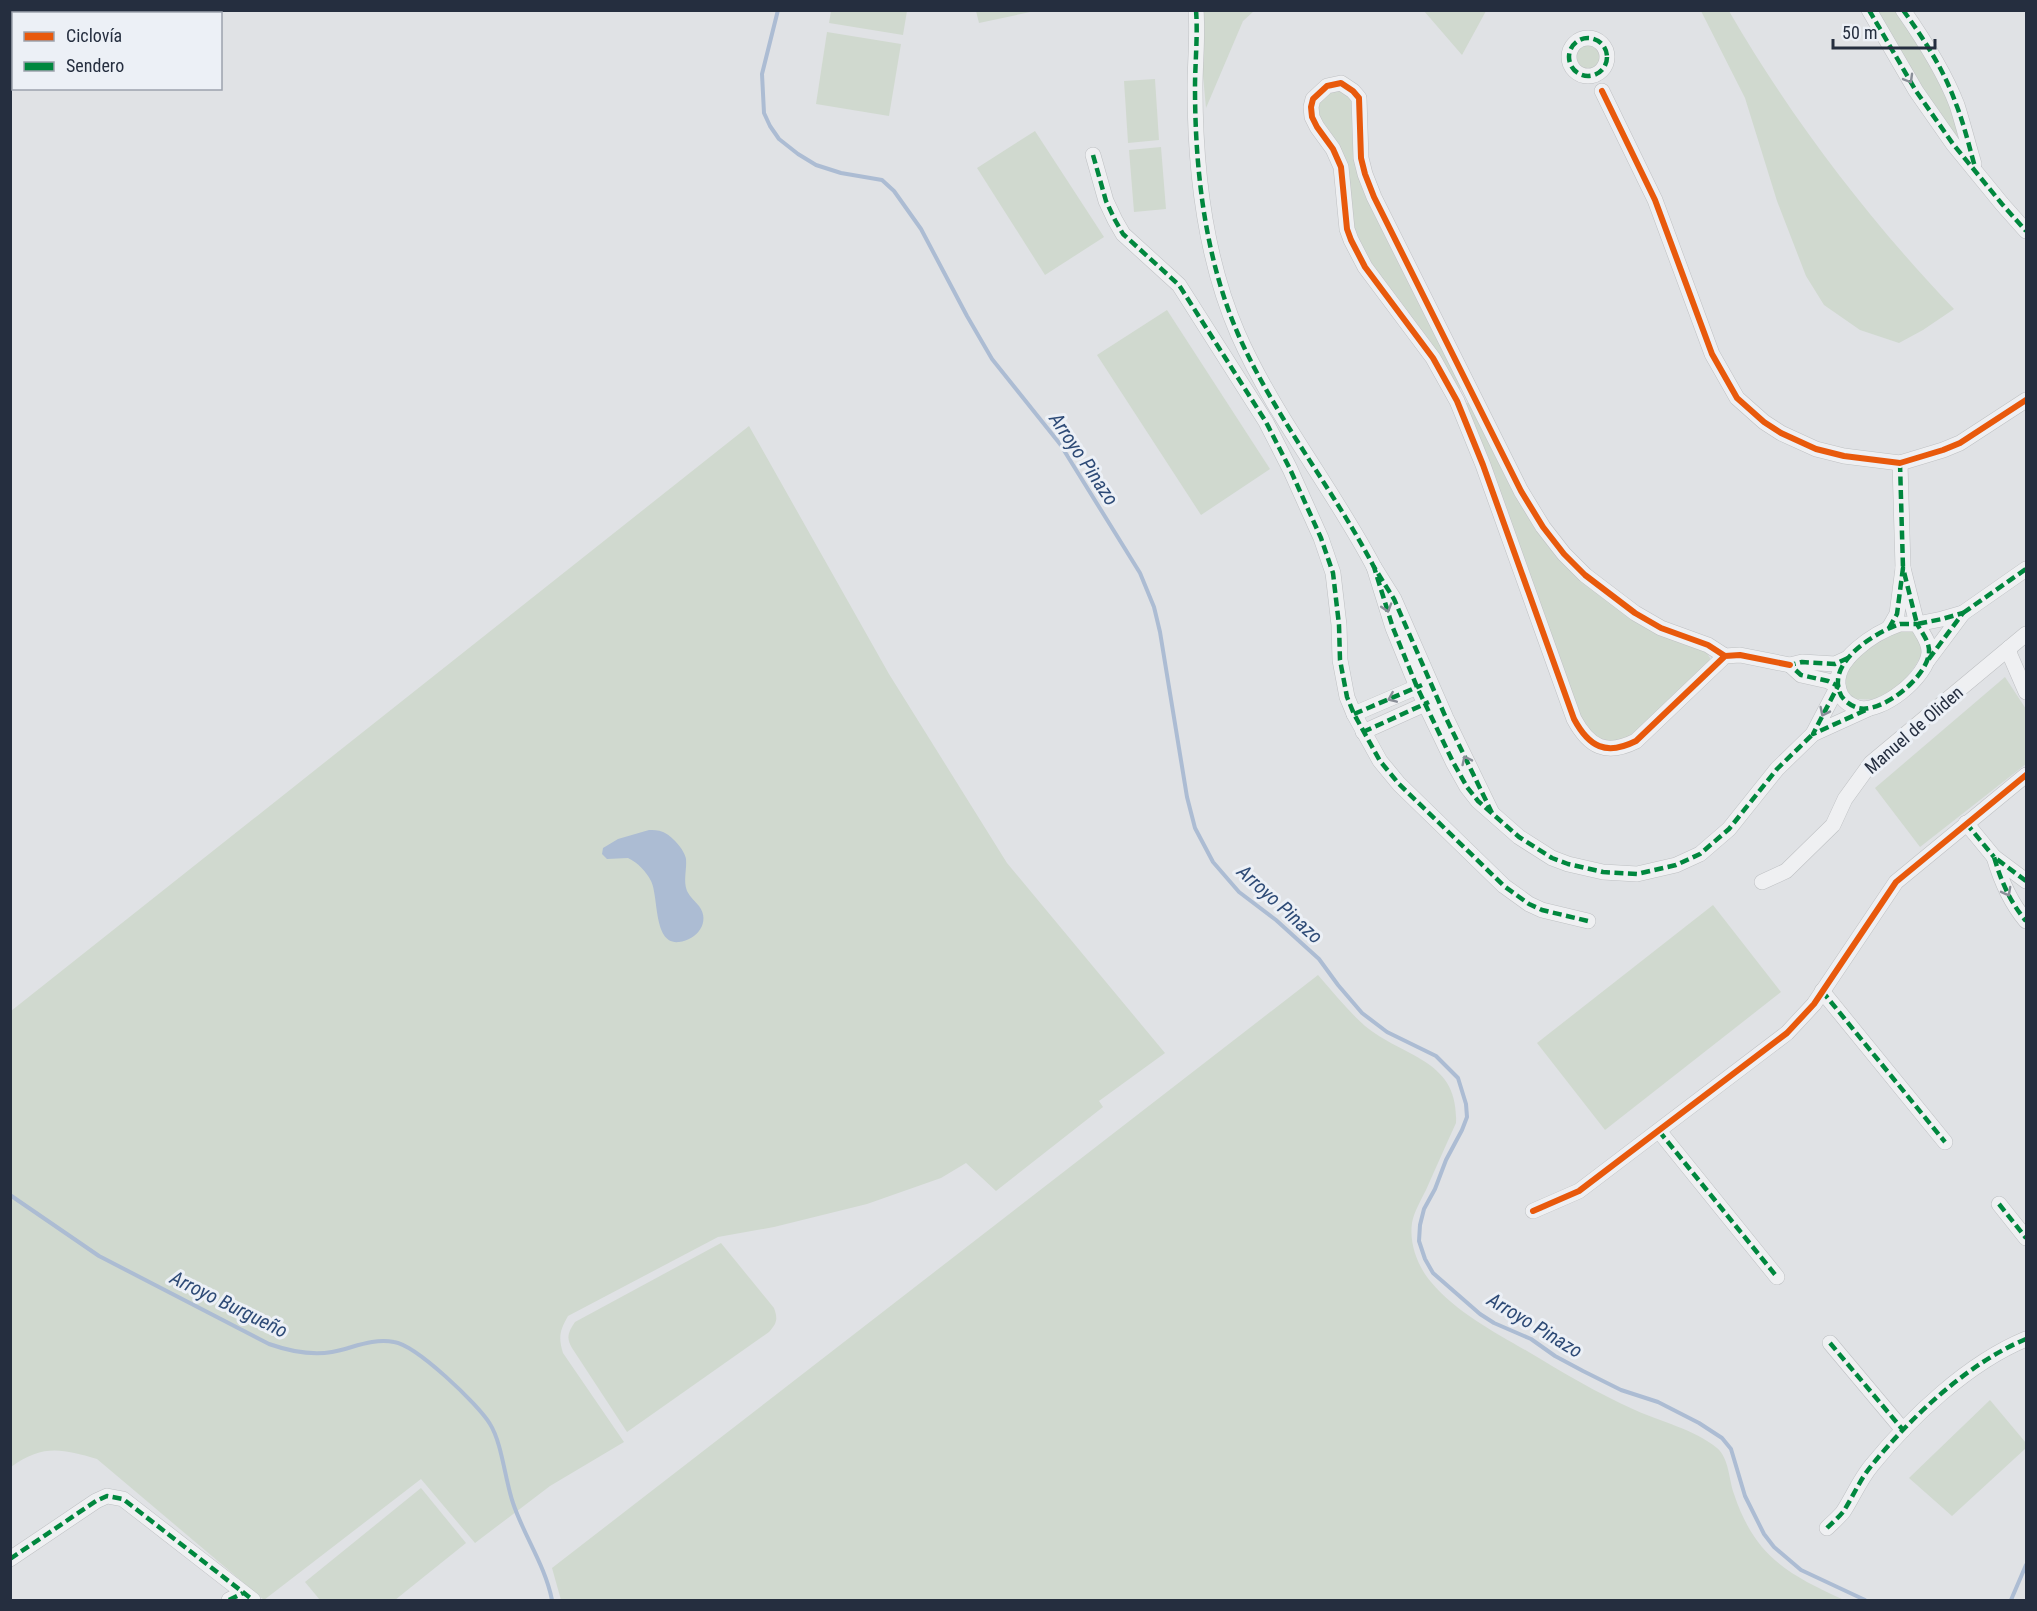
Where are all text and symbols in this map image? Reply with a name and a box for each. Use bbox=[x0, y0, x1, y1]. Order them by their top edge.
legend bbox=[12, 12, 222, 90]
scale bar bbox=[1833, 12, 1935, 50]
text: 50 m bbox=[1842, 22, 1877, 43]
text: Ciclovía bbox=[66, 25, 122, 46]
text: Sendero bbox=[66, 55, 124, 76]
one-way arrow bbox=[1902, 73, 1913, 83]
water label: Arroyo Pinazo bbox=[1044, 407, 1124, 510]
one-way arrow bbox=[1380, 602, 1392, 613]
street label: Manuel de Oliden bbox=[1860, 681, 1967, 778]
one-way arrow bbox=[1387, 691, 1398, 703]
one-way arrow bbox=[1820, 706, 1832, 717]
one-way arrow bbox=[1461, 756, 1473, 767]
water label: Arroyo Pinazo bbox=[1232, 859, 1328, 949]
one-way arrow bbox=[2000, 885, 2011, 896]
water label: Arroyo Burgueño bbox=[166, 1265, 292, 1343]
water label: Arroyo Pinazo bbox=[1482, 1287, 1587, 1363]

